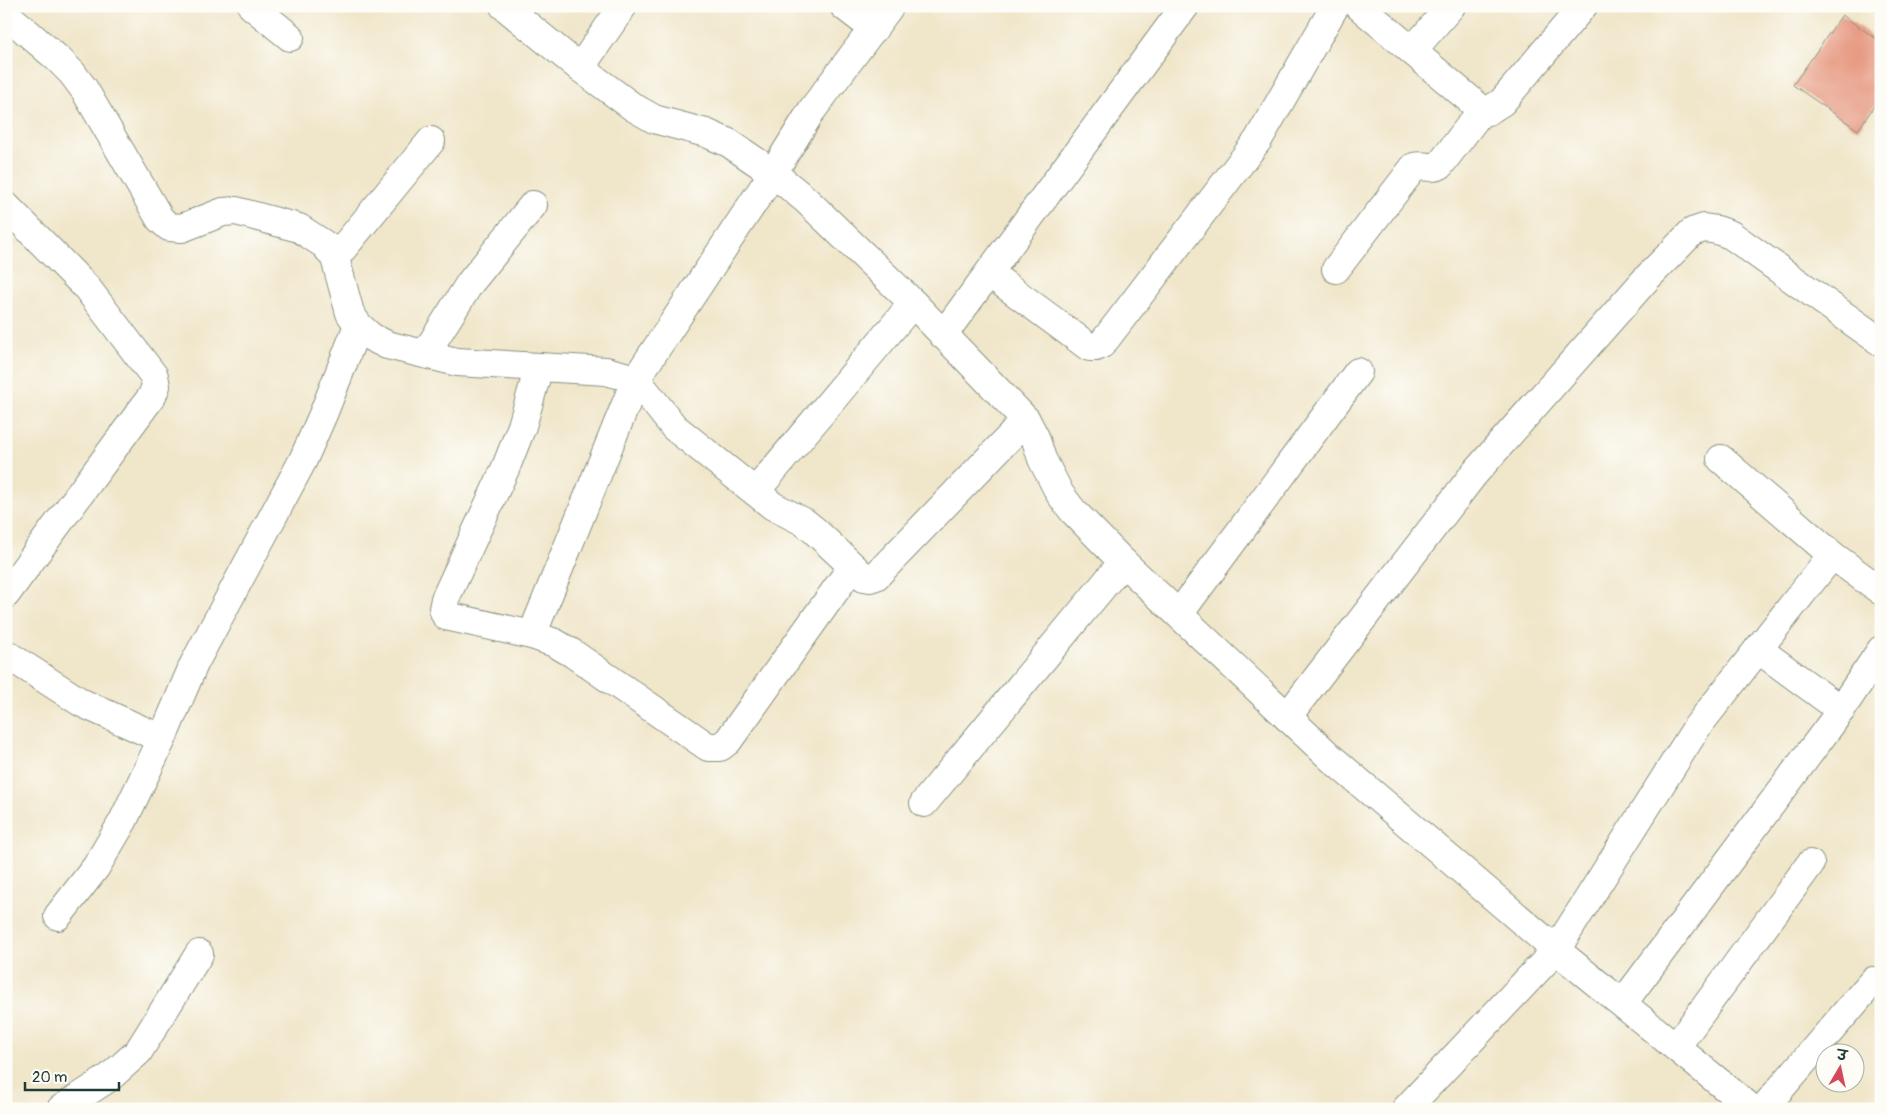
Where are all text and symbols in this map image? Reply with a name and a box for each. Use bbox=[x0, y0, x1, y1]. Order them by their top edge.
north arrow bbox=[1814, 1042, 1864, 1092]
text: उ bbox=[1834, 1046, 1850, 1065]
scale bar bbox=[25, 1060, 119, 1092]
text: 20 m bbox=[32, 1068, 67, 1087]

